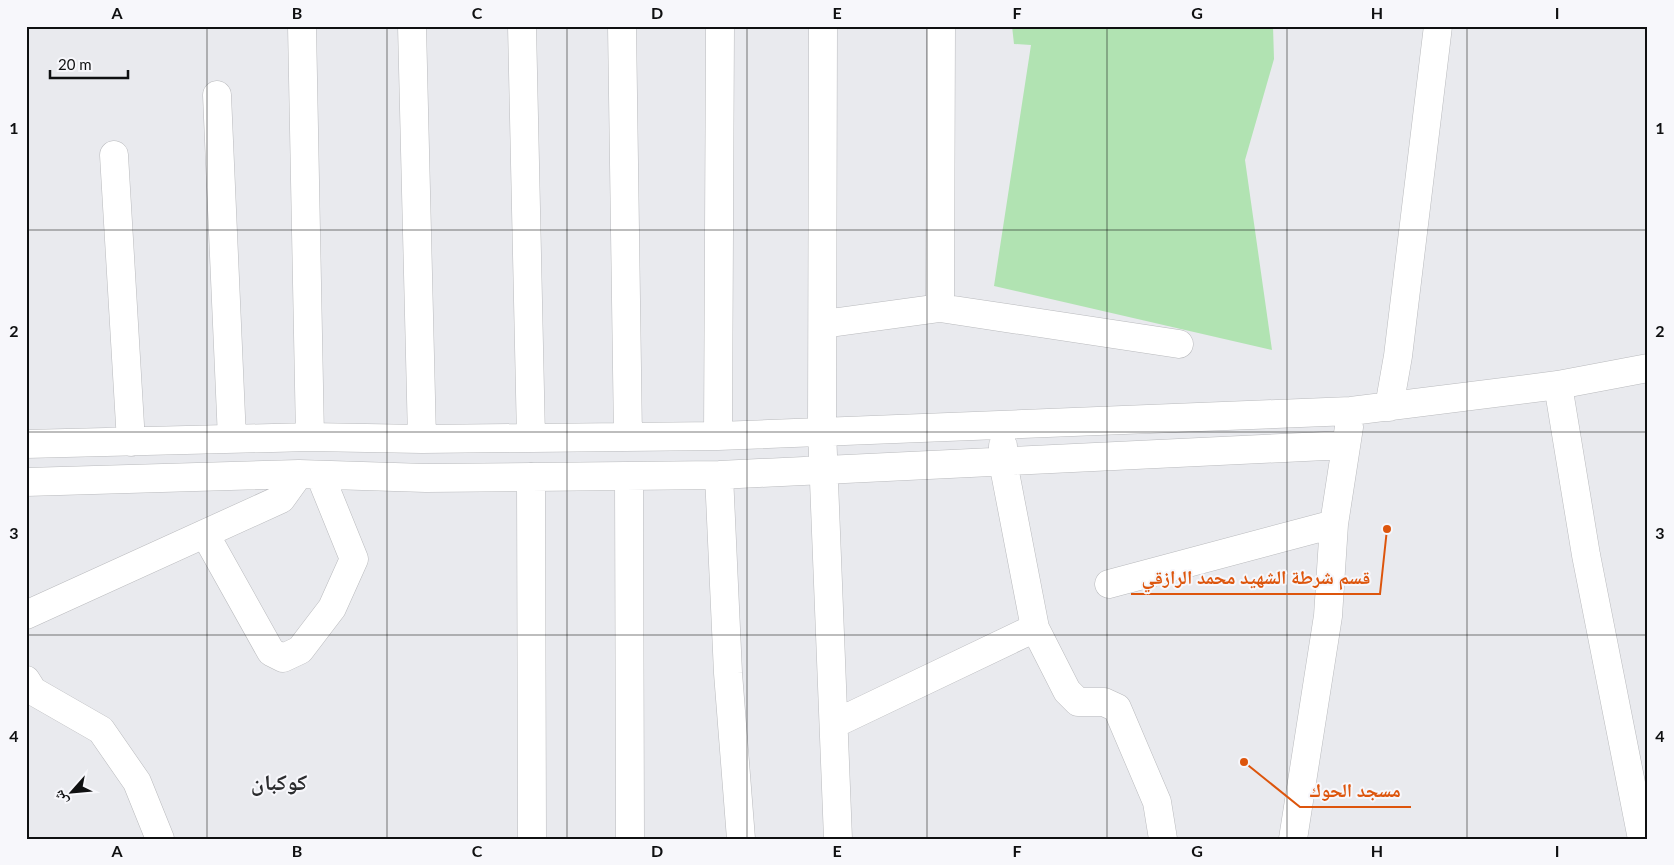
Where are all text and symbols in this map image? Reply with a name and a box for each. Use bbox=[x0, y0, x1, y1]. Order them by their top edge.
text: A bbox=[110, 3, 123, 22]
text: B bbox=[292, 3, 302, 22]
text: C bbox=[472, 3, 483, 22]
text: D bbox=[651, 3, 663, 22]
text: E bbox=[832, 3, 842, 22]
text: F bbox=[1012, 3, 1022, 22]
text: G bbox=[1191, 3, 1203, 22]
text: H bbox=[1371, 3, 1383, 22]
text: I bbox=[1555, 3, 1559, 22]
scale bar bbox=[50, 48, 128, 80]
text: 20 m bbox=[58, 55, 92, 73]
text: 1 bbox=[9, 118, 19, 137]
text: 1 bbox=[1655, 118, 1665, 137]
text: 2 bbox=[9, 321, 19, 340]
text: 2 bbox=[1655, 321, 1665, 340]
text: 3 bbox=[9, 523, 19, 542]
text: 3 bbox=[1655, 523, 1665, 542]
callout: قسم شرطة الشهيد محمد الرازقي bbox=[1131, 560, 1380, 594]
text: قسم شرطة الشهيد محمد الرازقي bbox=[1142, 565, 1370, 593]
text: 4 bbox=[9, 726, 19, 745]
text: 4 bbox=[1655, 726, 1665, 745]
north arrow bbox=[48, 768, 98, 818]
district label: كوكبان bbox=[251, 768, 307, 796]
callout: مسجد الحوك bbox=[1300, 773, 1411, 807]
text: مسجد الحوك bbox=[1309, 778, 1401, 801]
text: ش bbox=[49, 787, 72, 809]
text: A bbox=[110, 841, 123, 860]
text: B bbox=[292, 841, 302, 860]
text: C bbox=[472, 841, 483, 860]
text: D bbox=[651, 841, 663, 860]
text: E bbox=[832, 841, 842, 860]
text: F bbox=[1012, 841, 1022, 860]
text: G bbox=[1191, 841, 1203, 860]
text: H bbox=[1371, 841, 1383, 860]
text: I bbox=[1555, 841, 1559, 860]

